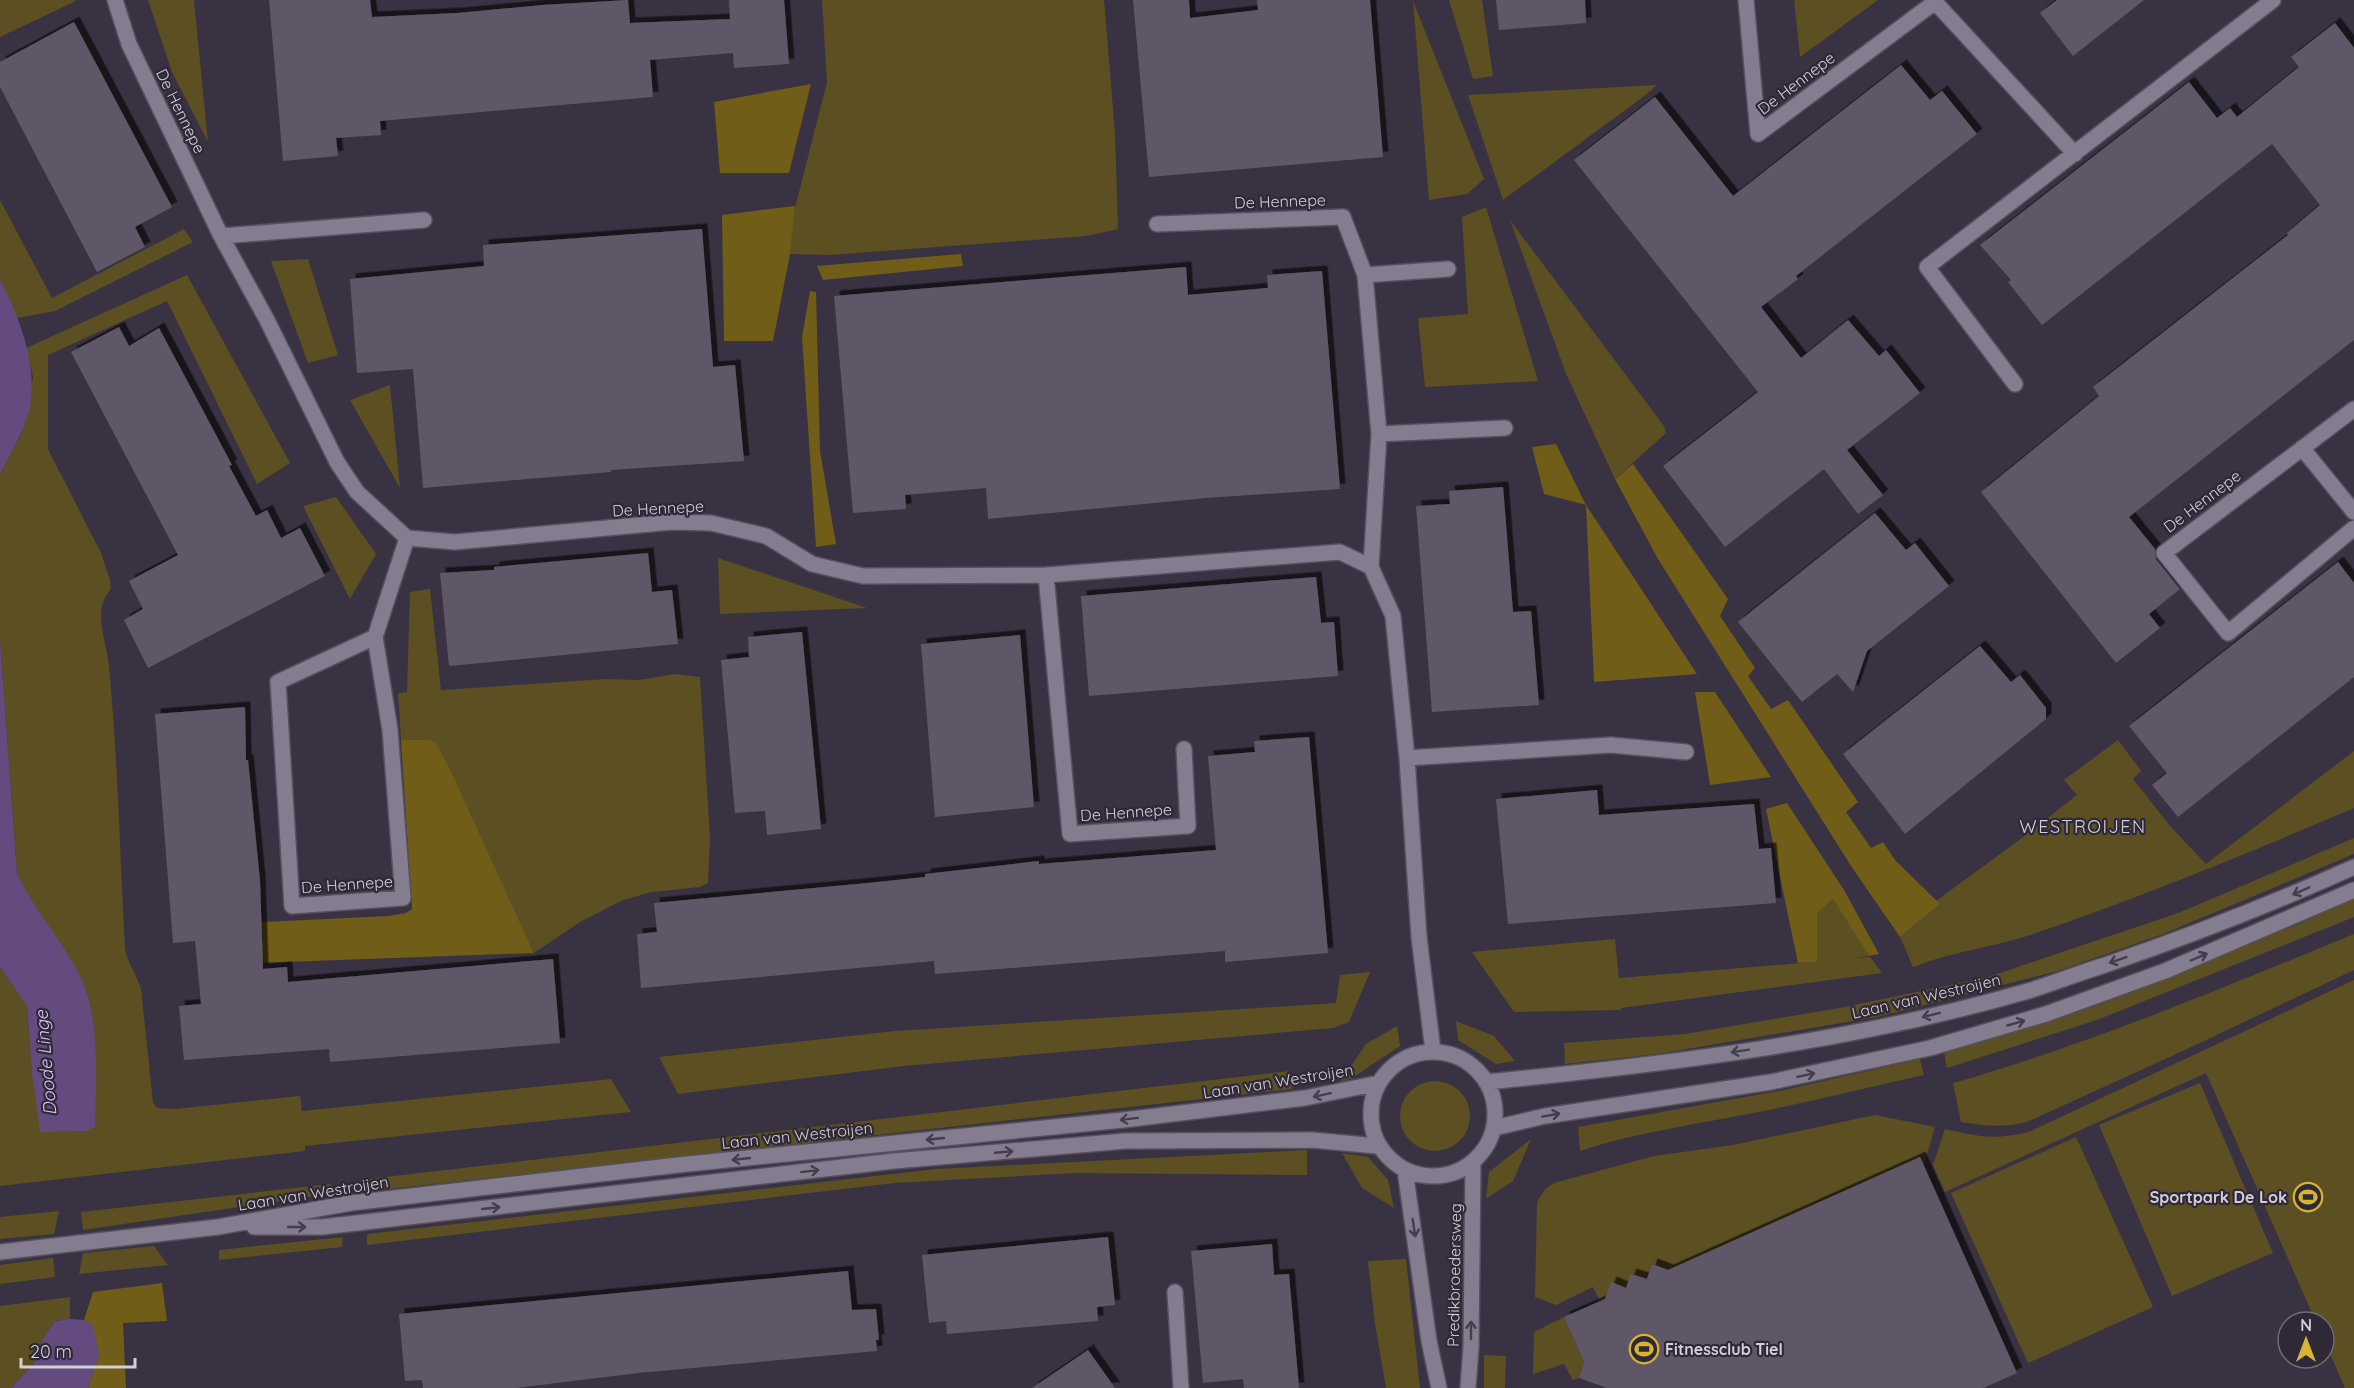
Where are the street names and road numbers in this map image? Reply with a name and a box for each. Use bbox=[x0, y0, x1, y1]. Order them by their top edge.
street label: De Hennepe bbox=[1753, 47, 1839, 119]
street label: De Hennepe bbox=[152, 65, 210, 157]
street label: De Hennepe bbox=[1234, 189, 1326, 213]
street label: De Hennepe bbox=[2159, 465, 2245, 537]
street label: De Hennepe bbox=[612, 496, 704, 520]
street label: De Hennepe bbox=[1079, 799, 1173, 825]
street label: De Hennepe bbox=[300, 871, 394, 897]
street label: Laan van Westroijen bbox=[1850, 969, 2002, 1023]
street label: Laan van Westroijen bbox=[1201, 1059, 1355, 1103]
street label: Laan van Westroijen bbox=[720, 1117, 874, 1153]
street label: Laan van Westroijen bbox=[236, 1171, 390, 1215]
street label: Predikbroedersweg bbox=[1443, 1203, 1465, 1347]

